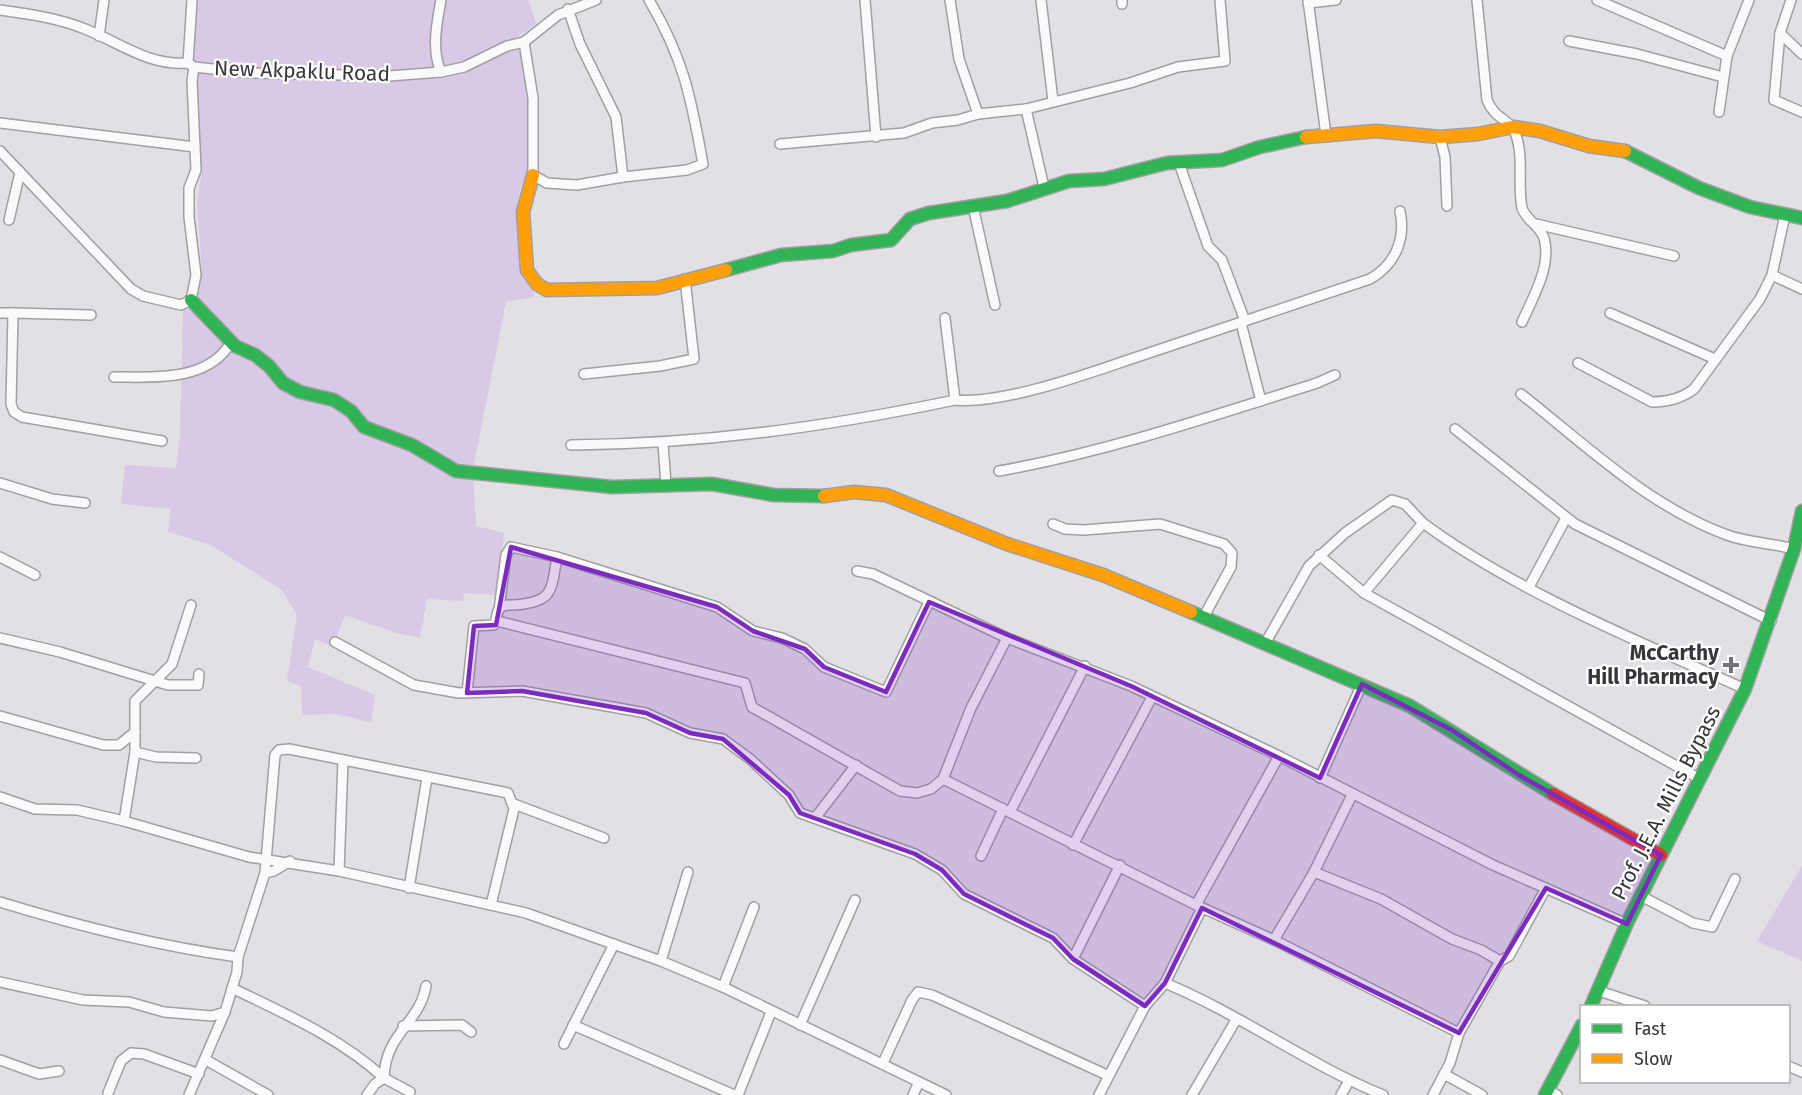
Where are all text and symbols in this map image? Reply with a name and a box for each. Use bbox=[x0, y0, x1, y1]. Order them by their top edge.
street label: New Akpaklu Road bbox=[214, 55, 390, 87]
place label: McCarthy Hill Pharmacy bbox=[1587, 640, 1719, 690]
marker: McCarthy Hill Pharmacy bbox=[1724, 658, 1738, 672]
street label: Prof. J.E.A. Mills Bypass bbox=[1606, 701, 1726, 904]
legend bbox=[1580, 1005, 1790, 1083]
text: Fast bbox=[1634, 1018, 1667, 1040]
text: Slow bbox=[1634, 1048, 1673, 1070]

